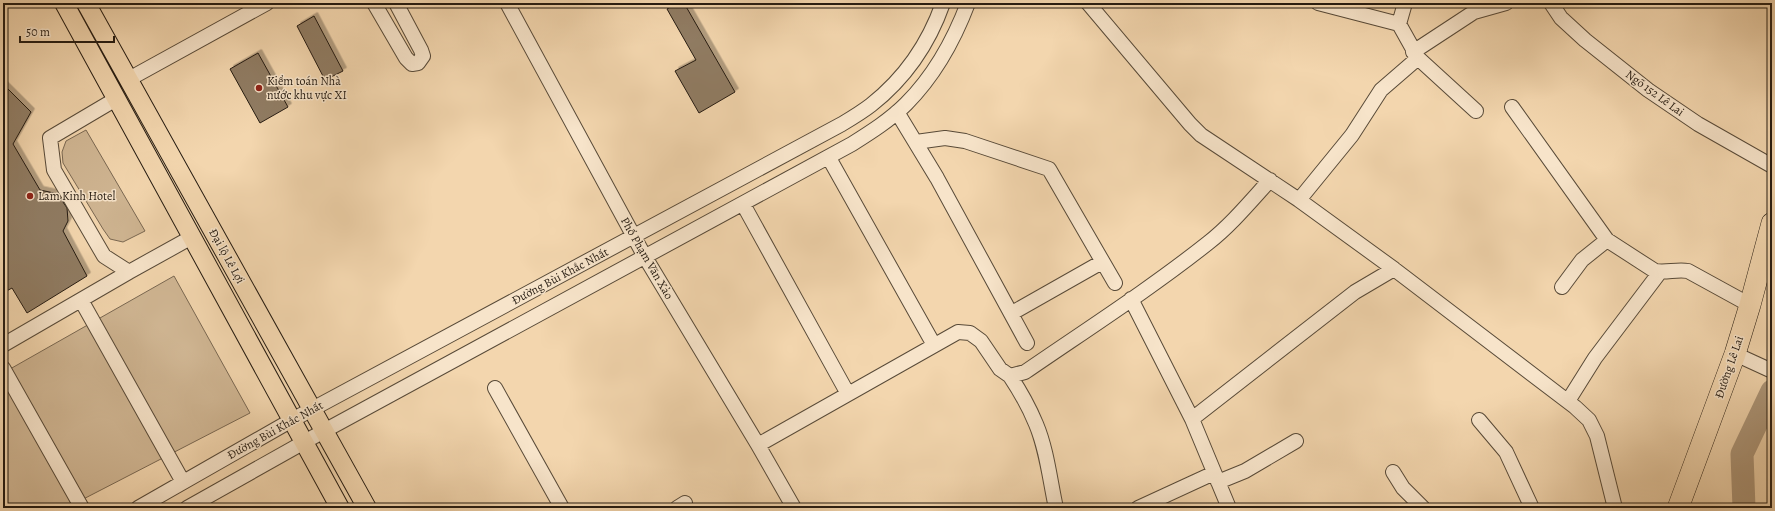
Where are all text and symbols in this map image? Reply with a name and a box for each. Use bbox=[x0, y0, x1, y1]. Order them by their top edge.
scale bar bbox=[20, 18, 114, 44]
text: 50 m bbox=[26, 24, 50, 40]
street label: Ngõ 152 Lê Lai bbox=[1622, 66, 1688, 120]
place label: Kiểm toán Nhà nước khu vực XI bbox=[267, 73, 347, 103]
marker: Kiểm toán Nhà nước khu vực XI bbox=[254, 83, 264, 93]
place label: Lam Kinh Hotel bbox=[38, 188, 115, 204]
marker: Lam Kinh Hotel bbox=[25, 191, 35, 201]
street label: Phố Phạm Văn Xảo bbox=[617, 214, 677, 302]
street label: Đại lộ Lê Lợi bbox=[205, 226, 249, 286]
street label: Đường Bùi Khắc Nhất bbox=[509, 244, 611, 308]
street label: Đường Lê Lai bbox=[1711, 334, 1747, 400]
street label: Đường Bùi Khắc Nhất bbox=[224, 397, 326, 463]

